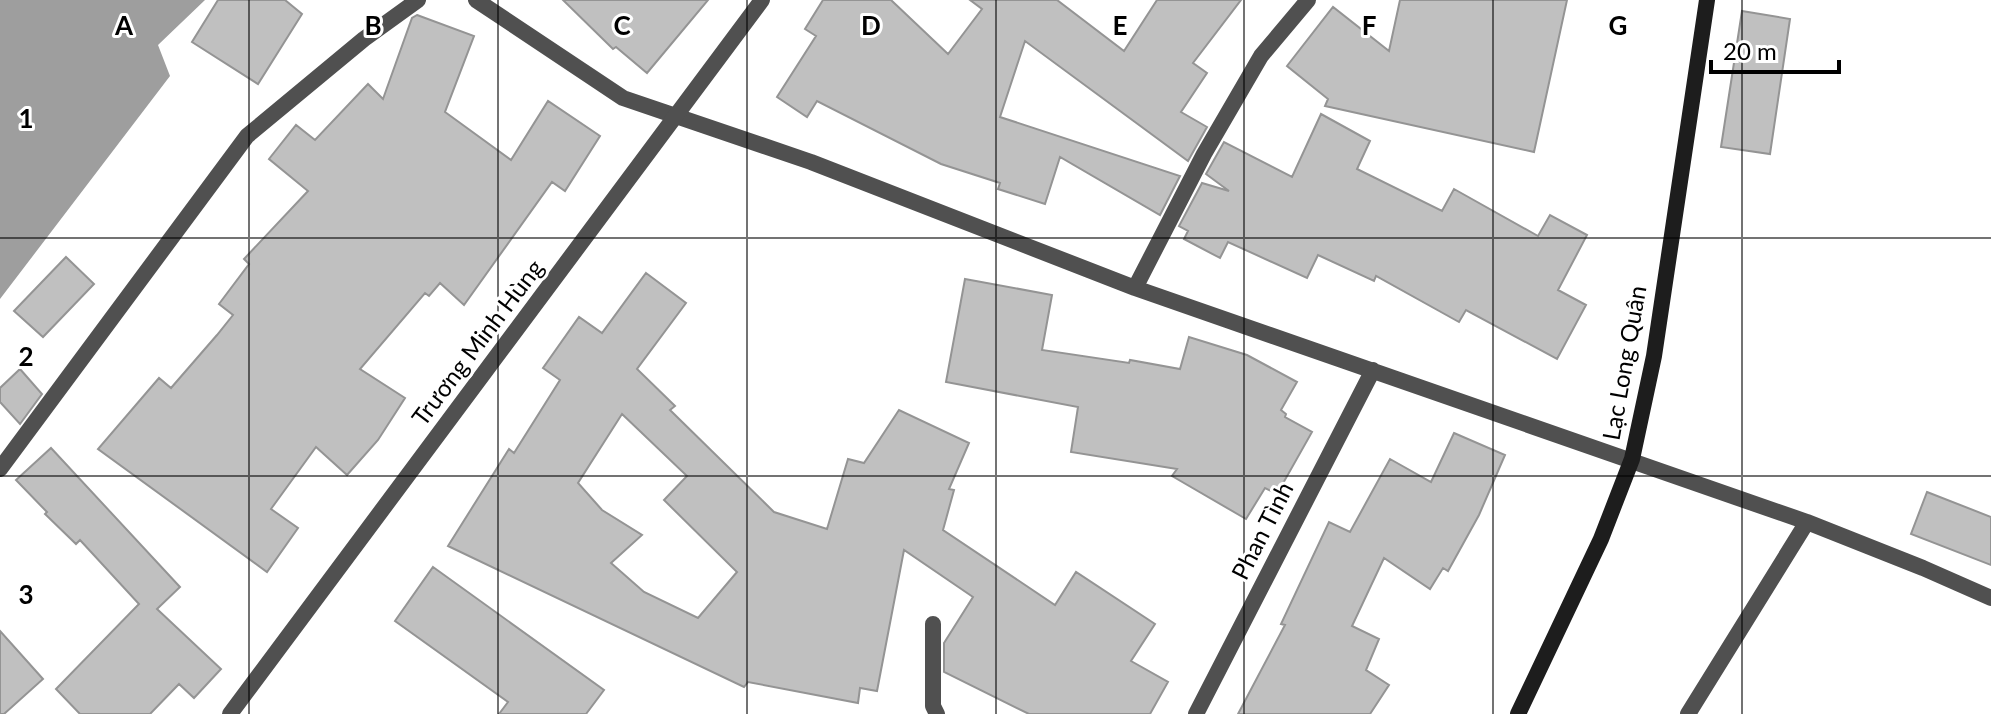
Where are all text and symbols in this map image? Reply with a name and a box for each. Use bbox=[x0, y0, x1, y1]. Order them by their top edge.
text: A bbox=[114, 9, 134, 41]
text: B bbox=[364, 9, 382, 41]
text: C bbox=[613, 9, 631, 41]
text: D bbox=[861, 9, 881, 41]
text: E bbox=[1113, 9, 1127, 41]
text: F bbox=[1362, 9, 1376, 41]
text: G bbox=[1609, 9, 1627, 41]
scale bar bbox=[1711, 24, 1839, 74]
text: 20 m bbox=[1723, 36, 1777, 65]
text: 1 bbox=[18, 102, 34, 134]
street label: Trương Minh Hùng bbox=[405, 253, 549, 431]
street label: Lạc Long Quân bbox=[1596, 283, 1651, 442]
text: 2 bbox=[18, 340, 34, 372]
street label: Phan Tình bbox=[1225, 477, 1299, 584]
text: 3 bbox=[18, 578, 34, 610]

